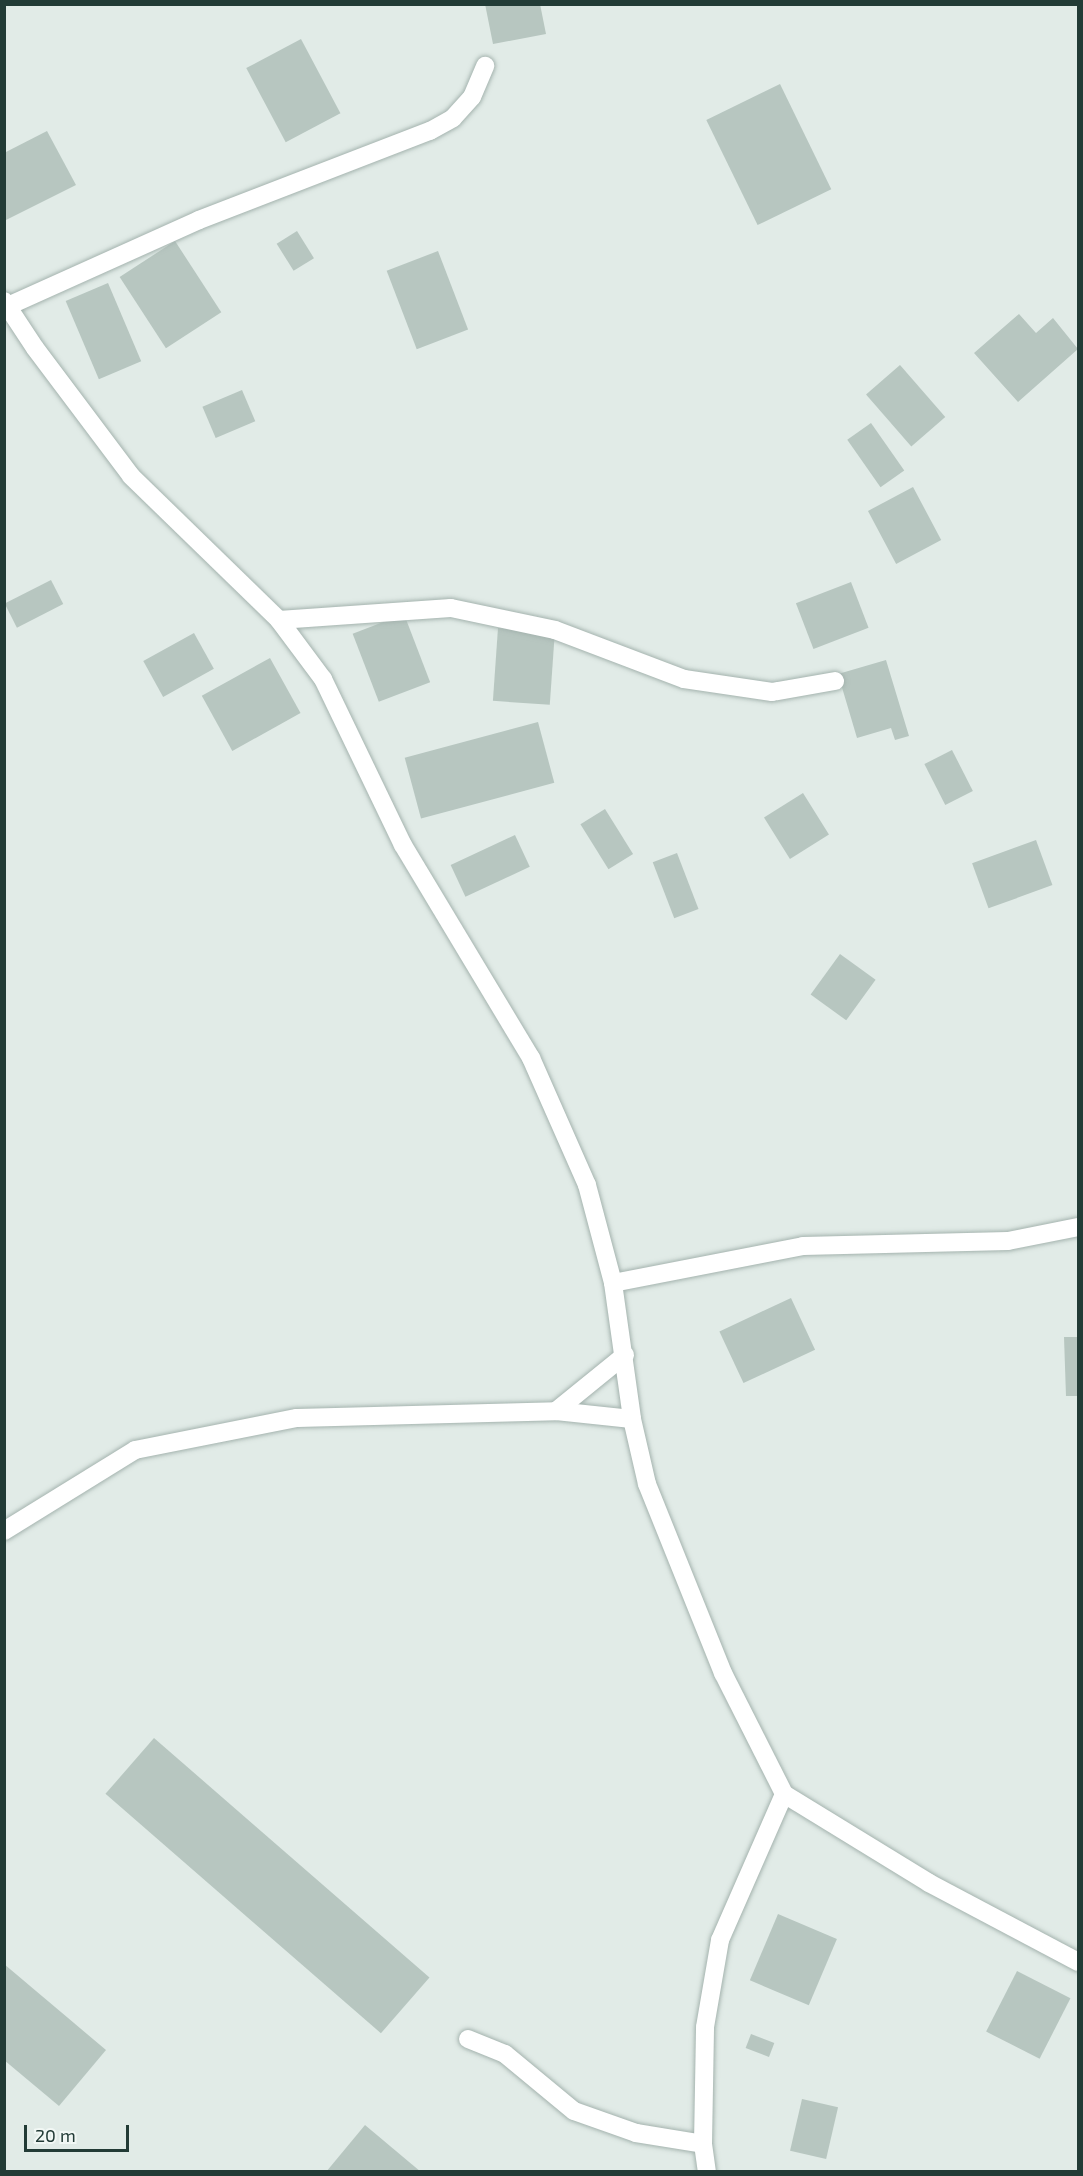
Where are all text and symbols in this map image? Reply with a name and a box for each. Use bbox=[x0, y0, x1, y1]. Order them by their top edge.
scale bar bbox=[27, 2113, 132, 2151]
text: 20 m bbox=[35, 2124, 76, 2146]

